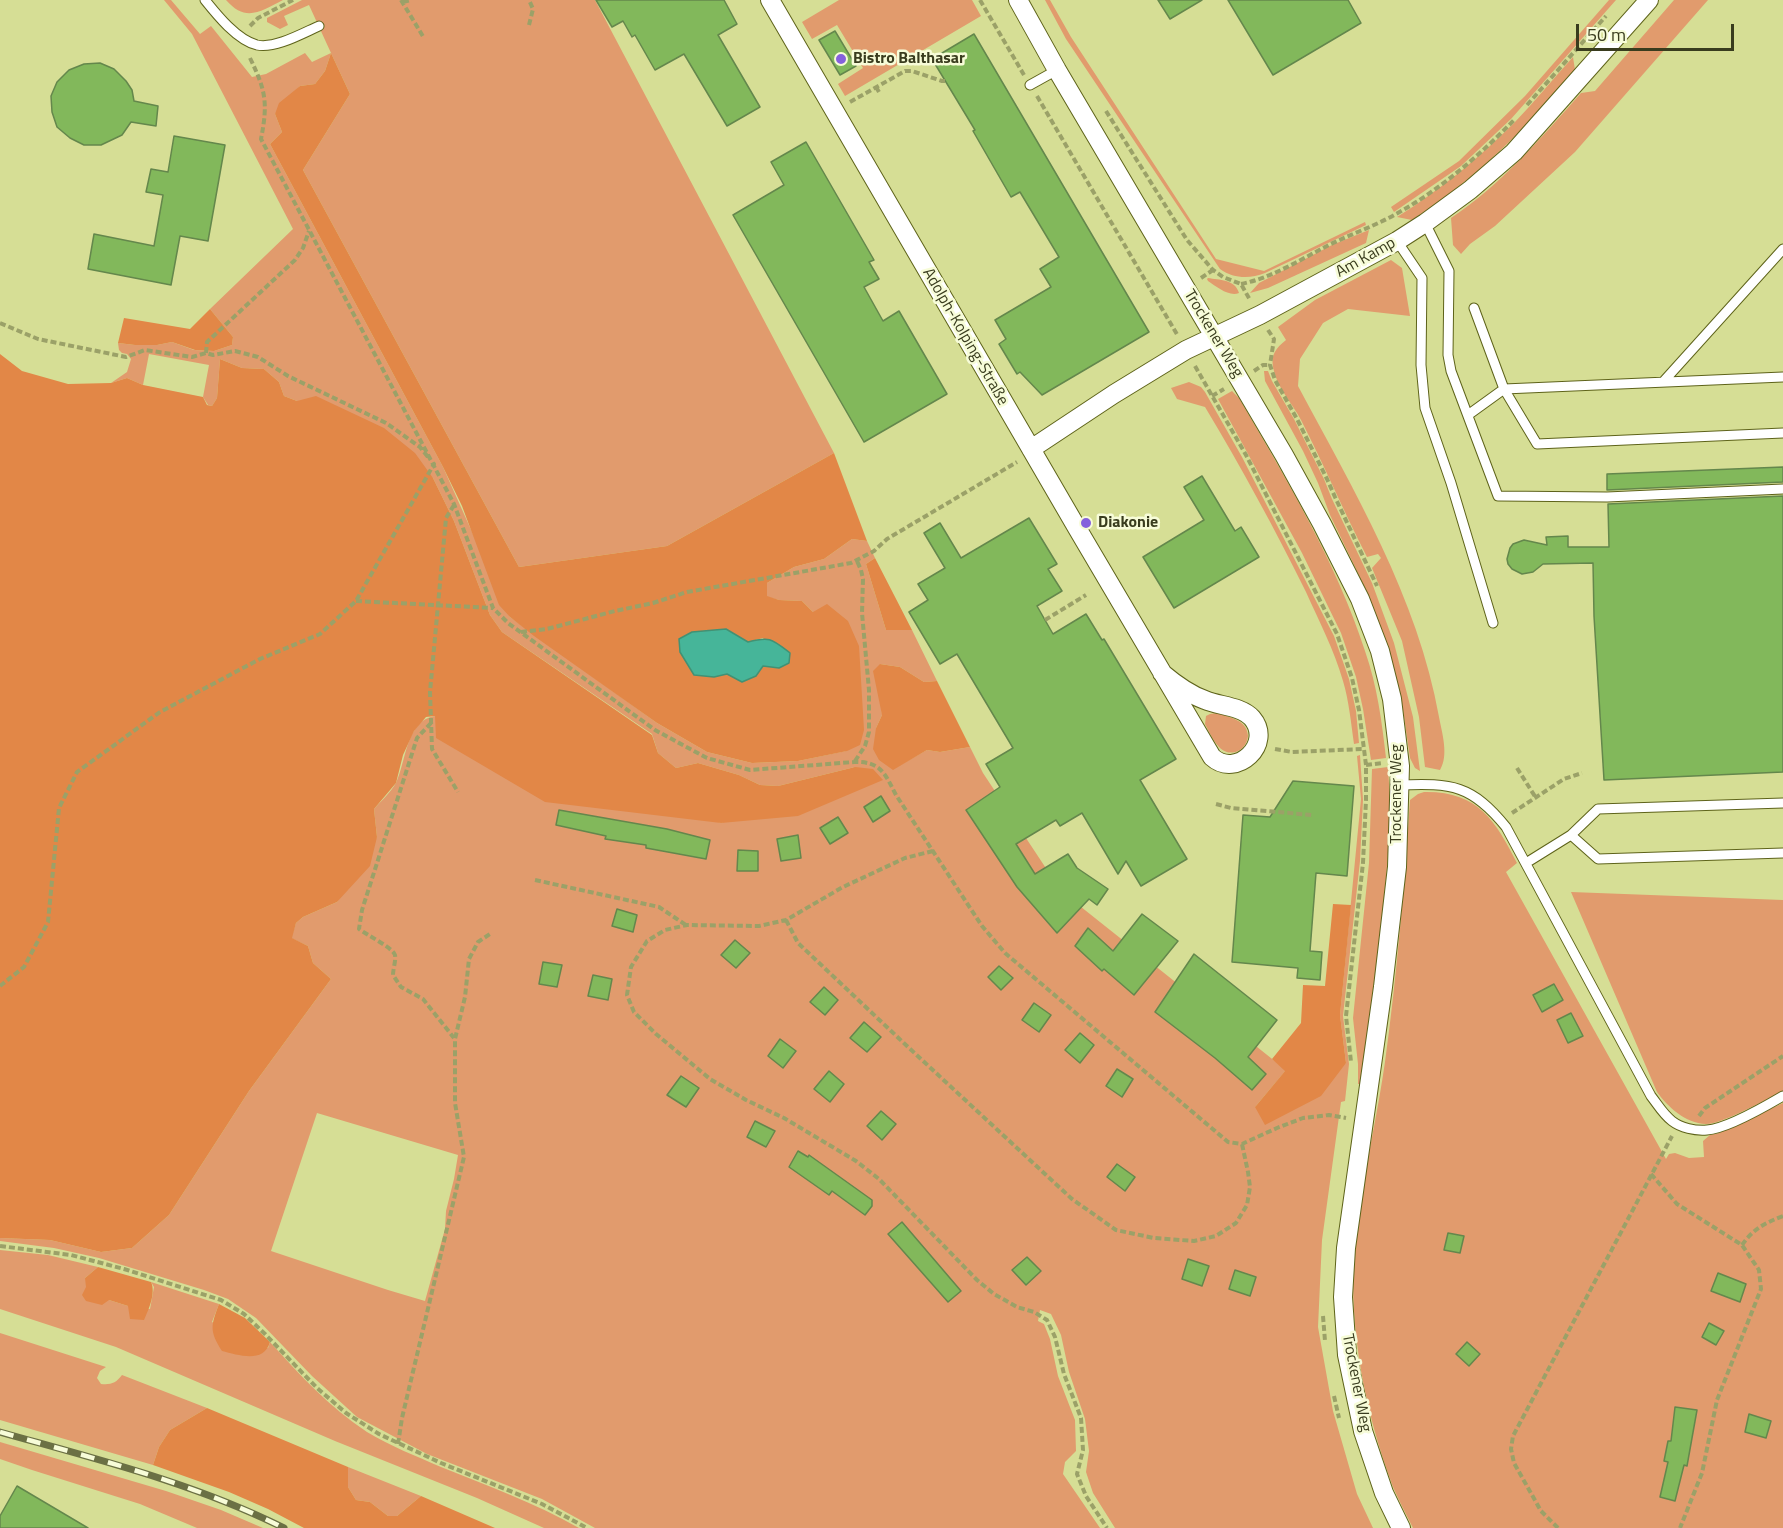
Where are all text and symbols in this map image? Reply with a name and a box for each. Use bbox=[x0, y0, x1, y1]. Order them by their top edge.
scale bar bbox=[1579, 12, 1736, 50]
text: 50 m bbox=[1587, 21, 1626, 48]
place label: Bistro Balthasar bbox=[853, 49, 965, 69]
marker: Bistro Balthasar bbox=[834, 52, 848, 66]
street label: Am Kamp bbox=[1333, 234, 1399, 282]
street label: Adolph-Kolping-Straße bbox=[918, 265, 1012, 409]
street label: Trockener Weg bbox=[1179, 287, 1247, 381]
place label: Diakonie bbox=[1098, 513, 1158, 533]
marker: Diakonie bbox=[1079, 516, 1093, 530]
street label: Trockener Weg bbox=[1387, 744, 1407, 844]
street label: Trockener Weg bbox=[1337, 1332, 1375, 1434]

